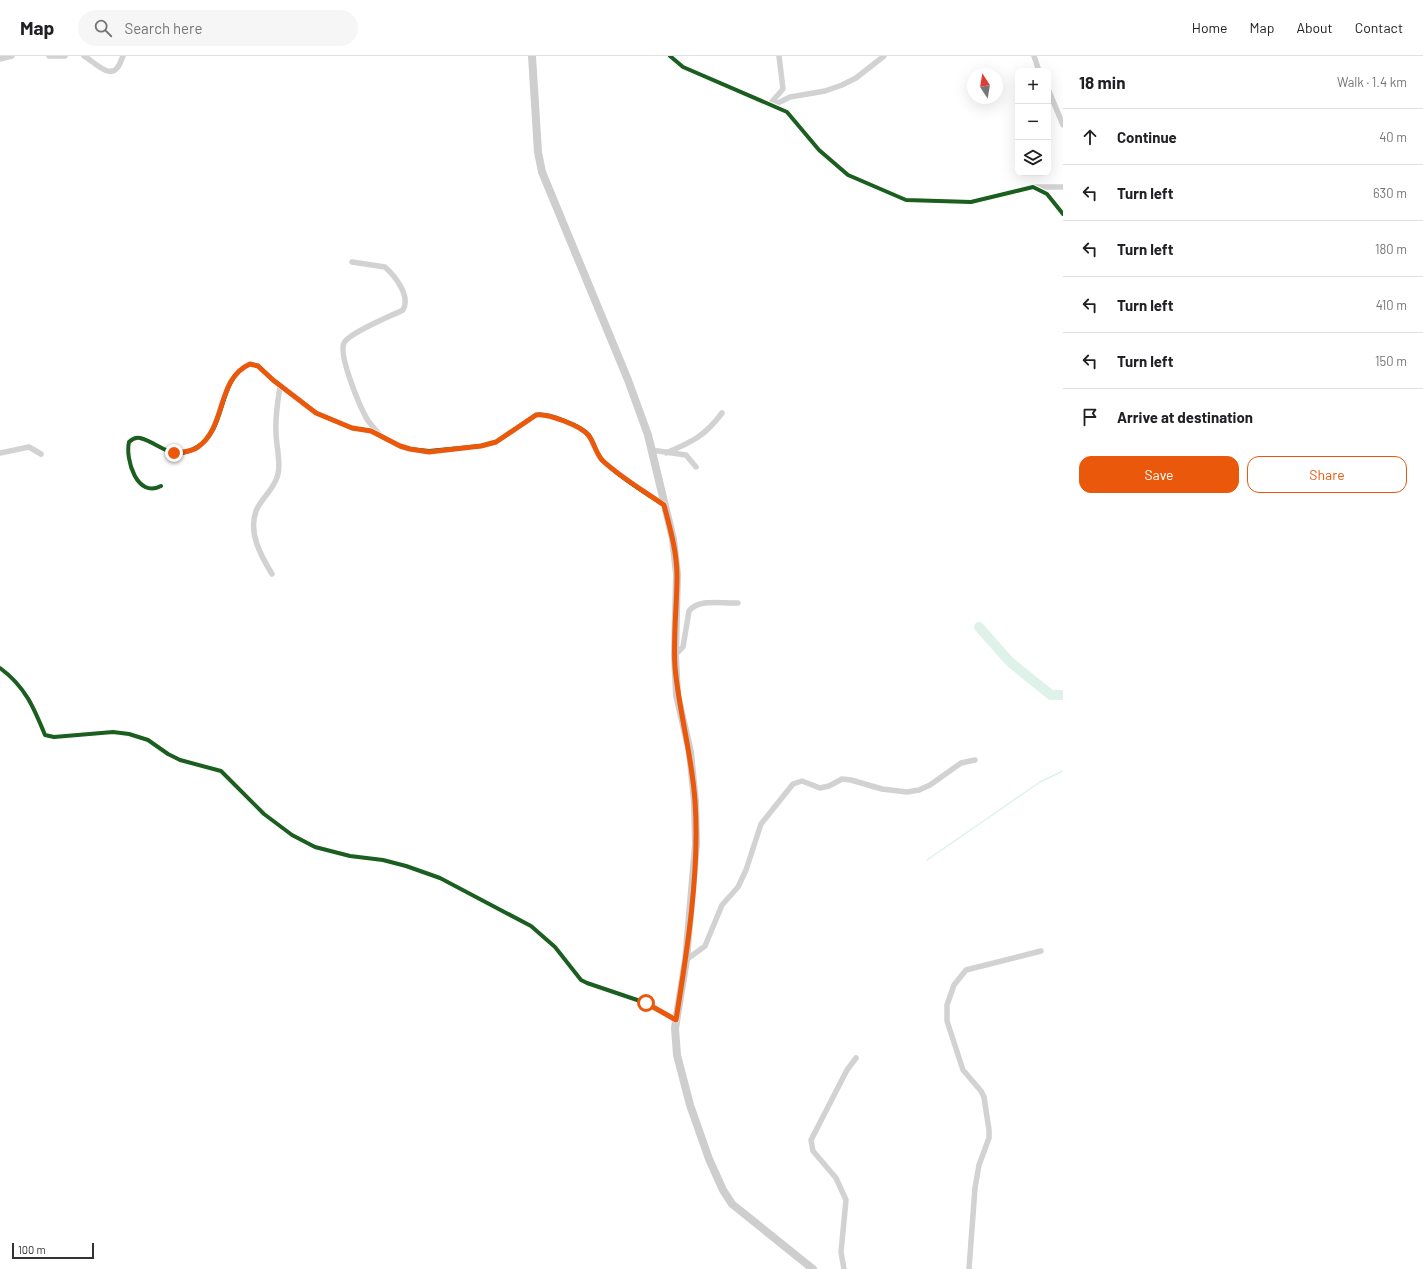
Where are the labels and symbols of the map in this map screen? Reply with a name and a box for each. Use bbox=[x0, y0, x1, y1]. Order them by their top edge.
north arrow bbox=[967, 68, 1003, 104]
route end bbox=[165, 444, 183, 462]
route start bbox=[637, 994, 655, 1012]
scale bar bbox=[12, 1241, 94, 1260]

